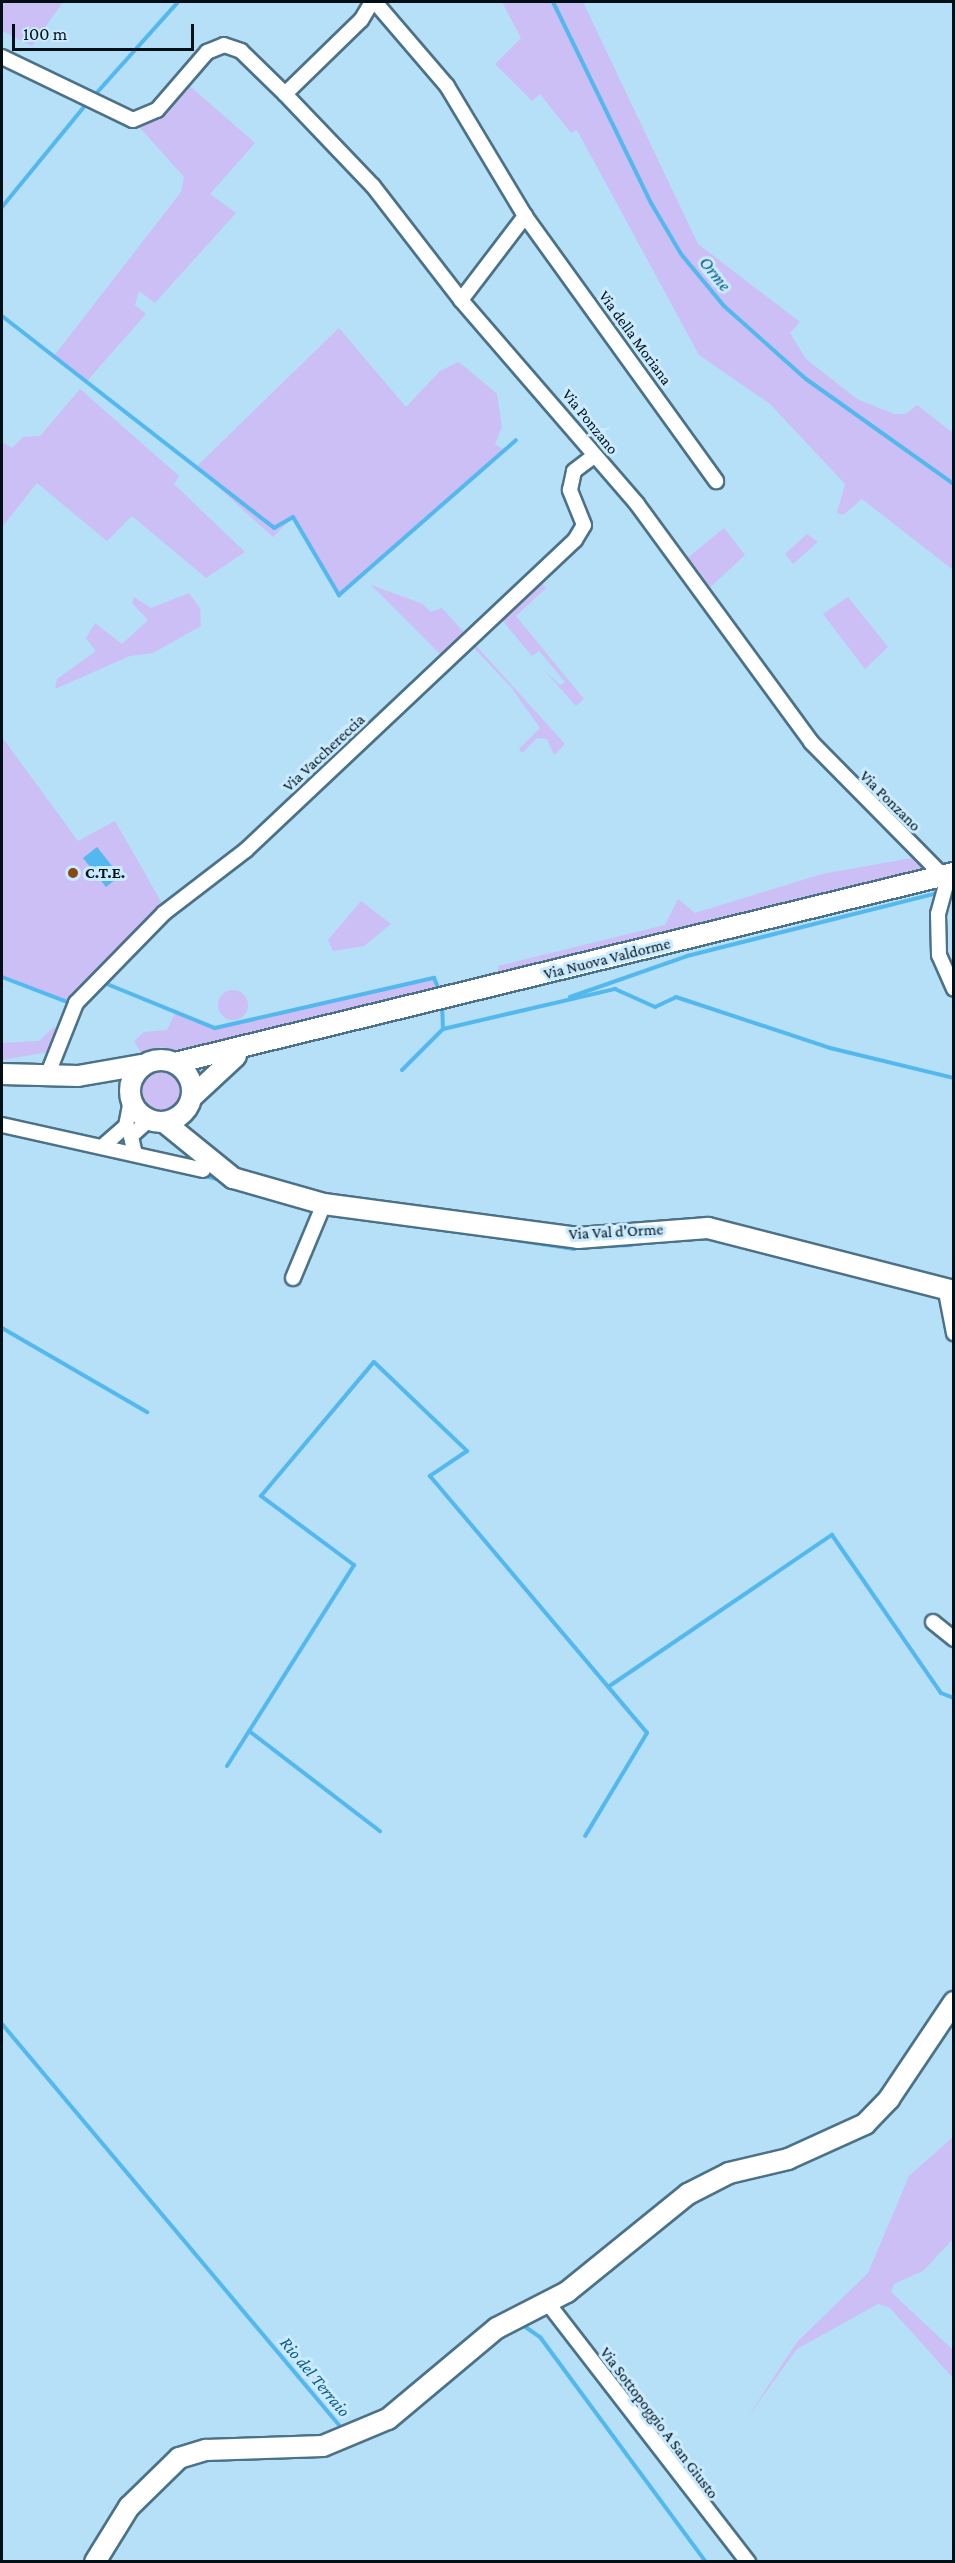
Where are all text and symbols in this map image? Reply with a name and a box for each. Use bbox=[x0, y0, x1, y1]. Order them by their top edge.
scale bar bbox=[15, 12, 196, 50]
text: 100 m bbox=[23, 24, 67, 44]
water label: Orme bbox=[695, 252, 735, 296]
street label: Via della Moriana bbox=[594, 287, 676, 389]
street label: Via Ponzano bbox=[558, 385, 622, 459]
street label: Via Vacchereccia bbox=[279, 710, 369, 796]
street label: Via Ponzano bbox=[855, 766, 925, 836]
place label: C.T.E. bbox=[85, 863, 125, 883]
marker: C.T.E. bbox=[66, 866, 80, 880]
street label: Via Nuova Valdorme bbox=[542, 934, 672, 984]
street label: Via Val d'Orme bbox=[568, 1220, 664, 1244]
water label: Rio del Terraio bbox=[275, 2333, 355, 2421]
street label: Via Sottopoggio A San Giusto bbox=[596, 2343, 722, 2503]

